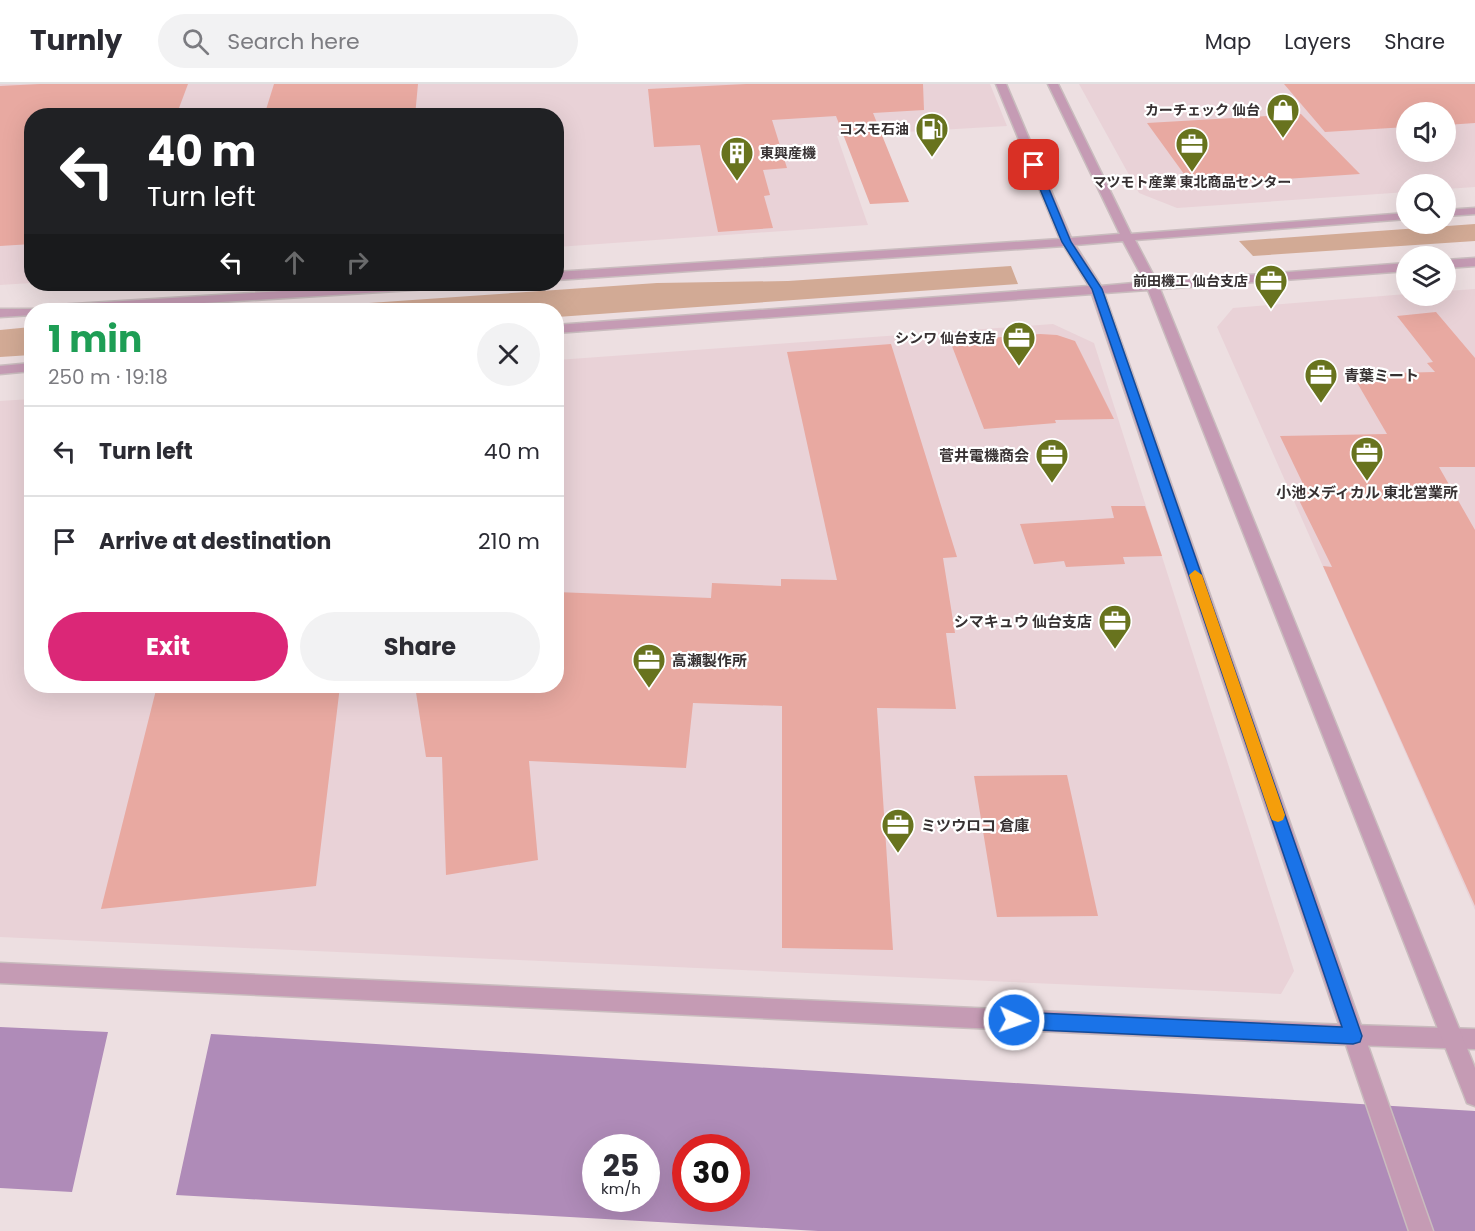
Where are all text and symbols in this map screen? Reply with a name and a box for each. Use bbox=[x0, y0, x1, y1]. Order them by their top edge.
search box bbox=[158, 14, 578, 68]
text: Turnly bbox=[30, 21, 122, 60]
icon: search bbox=[179, 25, 212, 58]
text: Search here bbox=[227, 26, 360, 57]
text: Map bbox=[1205, 27, 1251, 56]
text: Layers bbox=[1284, 27, 1351, 56]
text: Share bbox=[1384, 27, 1445, 56]
shop icon: カーチェック 仙台 bbox=[1265, 92, 1301, 139]
place label: カーチェック 仙台 bbox=[1145, 100, 1260, 120]
map controls bbox=[1396, 102, 1456, 306]
button: sound bbox=[1396, 102, 1456, 162]
fuel station icon: コスモ石油 bbox=[914, 111, 950, 158]
place label: コスモ石油 bbox=[839, 119, 909, 139]
text: 40 m bbox=[147, 122, 256, 181]
office icon: マツモト産業 東北商品センター bbox=[1174, 126, 1210, 173]
icon: left bbox=[48, 132, 126, 210]
building icon: 東興産機 bbox=[719, 135, 755, 182]
pin bbox=[1008, 139, 1059, 190]
place label: 東興産機 bbox=[760, 143, 816, 163]
icon: arrive bbox=[1017, 148, 1050, 181]
place label: マツモト産業 東北商品センター bbox=[1093, 172, 1291, 192]
button: search bbox=[1396, 174, 1456, 234]
text: Turn left bbox=[147, 178, 256, 215]
icon: left bbox=[215, 246, 248, 279]
icon: ahead bbox=[278, 246, 311, 279]
icon: right bbox=[341, 246, 374, 279]
button: layers bbox=[1396, 246, 1456, 306]
office icon: 前田機工 仙台支店 bbox=[1253, 263, 1289, 310]
place label: 前田機工 仙台支店 bbox=[1133, 271, 1248, 291]
text: 1 min bbox=[48, 314, 142, 365]
office icon: シンワ 仙台支店 bbox=[1001, 320, 1037, 367]
button: close bbox=[477, 323, 540, 386]
place label: シンワ 仙台支店 bbox=[895, 328, 996, 348]
office icon: 青葉ミート bbox=[1303, 357, 1339, 404]
text: 250 m · 19:18 bbox=[48, 363, 168, 391]
place label: 青葉ミート bbox=[1344, 365, 1419, 386]
icon: left bbox=[48, 435, 81, 468]
office icon: 小池メディカル 東北営業所 bbox=[1349, 435, 1385, 482]
text: Turn left bbox=[99, 436, 193, 467]
text: 40 m bbox=[484, 436, 540, 467]
office icon: 菅井電機商会 bbox=[1034, 437, 1070, 484]
place label: 菅井電機商会 bbox=[939, 445, 1029, 466]
place label: 小池メディカル 東北営業所 bbox=[1276, 482, 1458, 503]
icon: arrive bbox=[48, 525, 81, 558]
text: Arrive at destination bbox=[99, 526, 331, 557]
text: 210 m bbox=[478, 526, 540, 557]
office icon: シマキュウ 仙台支店 bbox=[1097, 603, 1133, 650]
place label: シマキュウ 仙台支店 bbox=[954, 611, 1092, 632]
button: Exit bbox=[48, 612, 288, 681]
button: Share bbox=[300, 612, 540, 681]
office icon: 高瀬製作所 bbox=[631, 642, 667, 689]
place label: 高瀬製作所 bbox=[672, 650, 747, 671]
office icon: ミツウロコ 倉庫 bbox=[880, 807, 916, 854]
place label: ミツウロコ 倉庫 bbox=[921, 815, 1029, 836]
position arrow bbox=[982, 988, 1046, 1052]
speed limit sign: 30 bbox=[672, 1134, 750, 1212]
text: 25 bbox=[603, 1144, 639, 1187]
text: km/h bbox=[601, 1178, 641, 1199]

